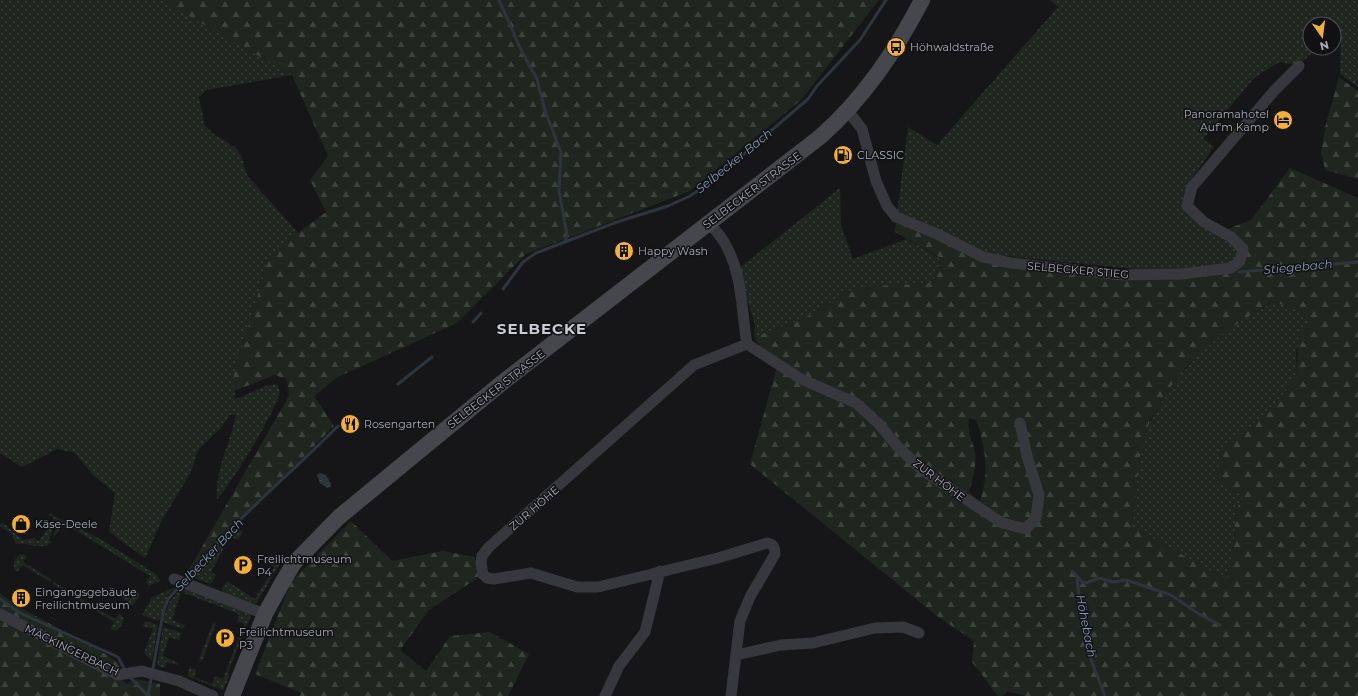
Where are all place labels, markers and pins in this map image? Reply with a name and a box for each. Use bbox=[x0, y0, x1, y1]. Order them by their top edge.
bus stop icon: Höhwaldstraße bbox=[885, 36, 907, 58]
place label: Höhwaldstraße bbox=[910, 40, 994, 54]
place label: Panoramahotel Auf'm Kamp bbox=[1184, 107, 1269, 134]
hotel icon: Panoramahotel Auf'm Kamp bbox=[1272, 109, 1294, 131]
fuel station icon: CLASSIC bbox=[832, 144, 854, 166]
place label: CLASSIC bbox=[857, 148, 904, 162]
building icon: Happy Wash bbox=[613, 240, 635, 262]
place label: Happy Wash bbox=[638, 244, 708, 258]
restaurant icon: Rosengarten bbox=[339, 413, 361, 435]
place label: Rosengarten bbox=[364, 417, 435, 431]
shop icon: Käse-Deele bbox=[10, 513, 32, 535]
place label: Käse-Deele bbox=[35, 517, 98, 531]
place label: Freilichtmuseum P4 bbox=[257, 552, 352, 579]
parking icon: Freilichtmuseum P4 bbox=[232, 554, 254, 576]
place label: Eingangsgebäude Freilichtmuseum bbox=[35, 585, 137, 612]
building icon: Eingangsgebäude Freilichtmuseum bbox=[10, 587, 32, 609]
place label: Freilichtmuseum P3 bbox=[239, 625, 334, 652]
parking icon: Freilichtmuseum P3 bbox=[214, 627, 236, 649]

